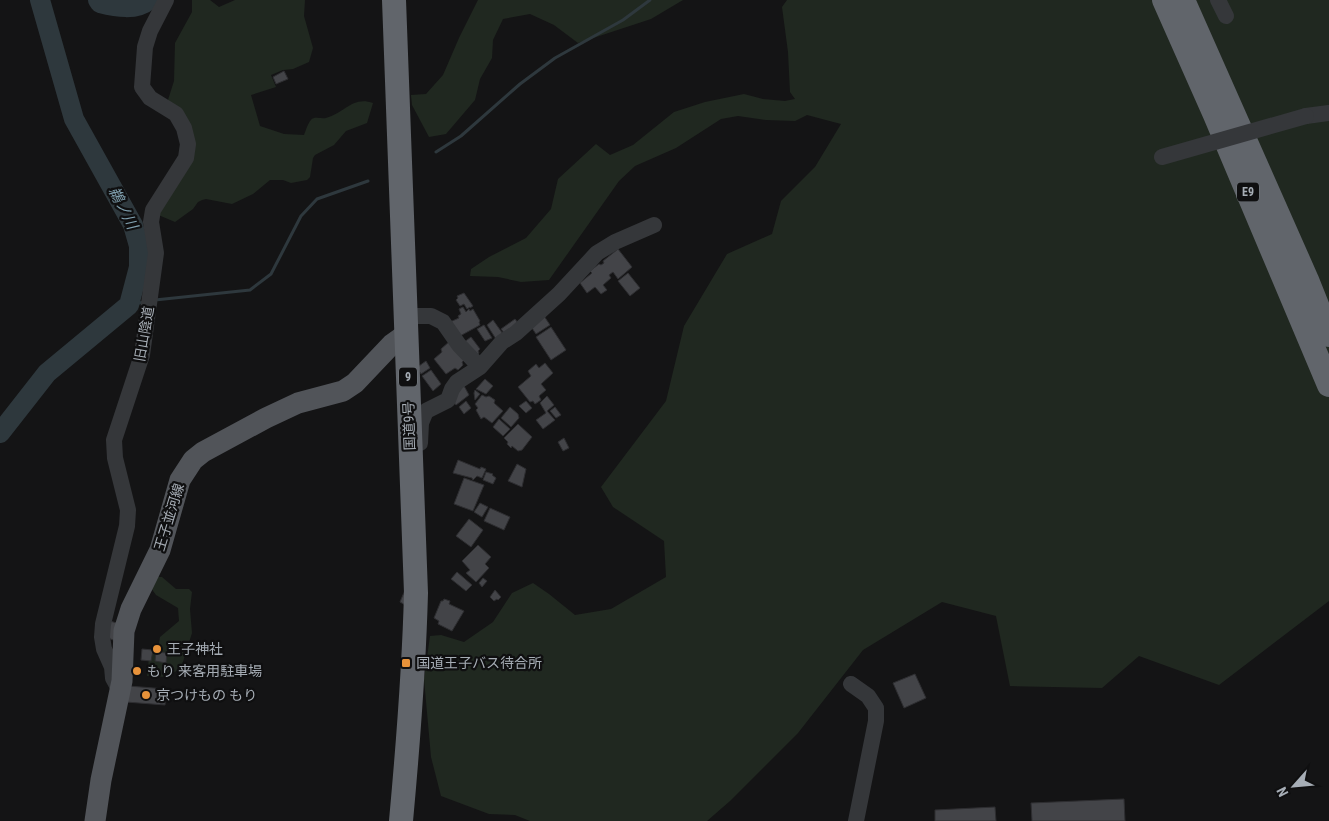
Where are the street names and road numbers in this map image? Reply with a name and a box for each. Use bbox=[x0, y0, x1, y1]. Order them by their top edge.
road number: E9 bbox=[1237, 182, 1259, 202]
street label: 旧山陰道 bbox=[131, 305, 157, 363]
road number: 9 bbox=[399, 368, 417, 387]
street label: 国道9号 bbox=[400, 401, 418, 451]
street label: 王子並河線 bbox=[151, 481, 187, 553]

